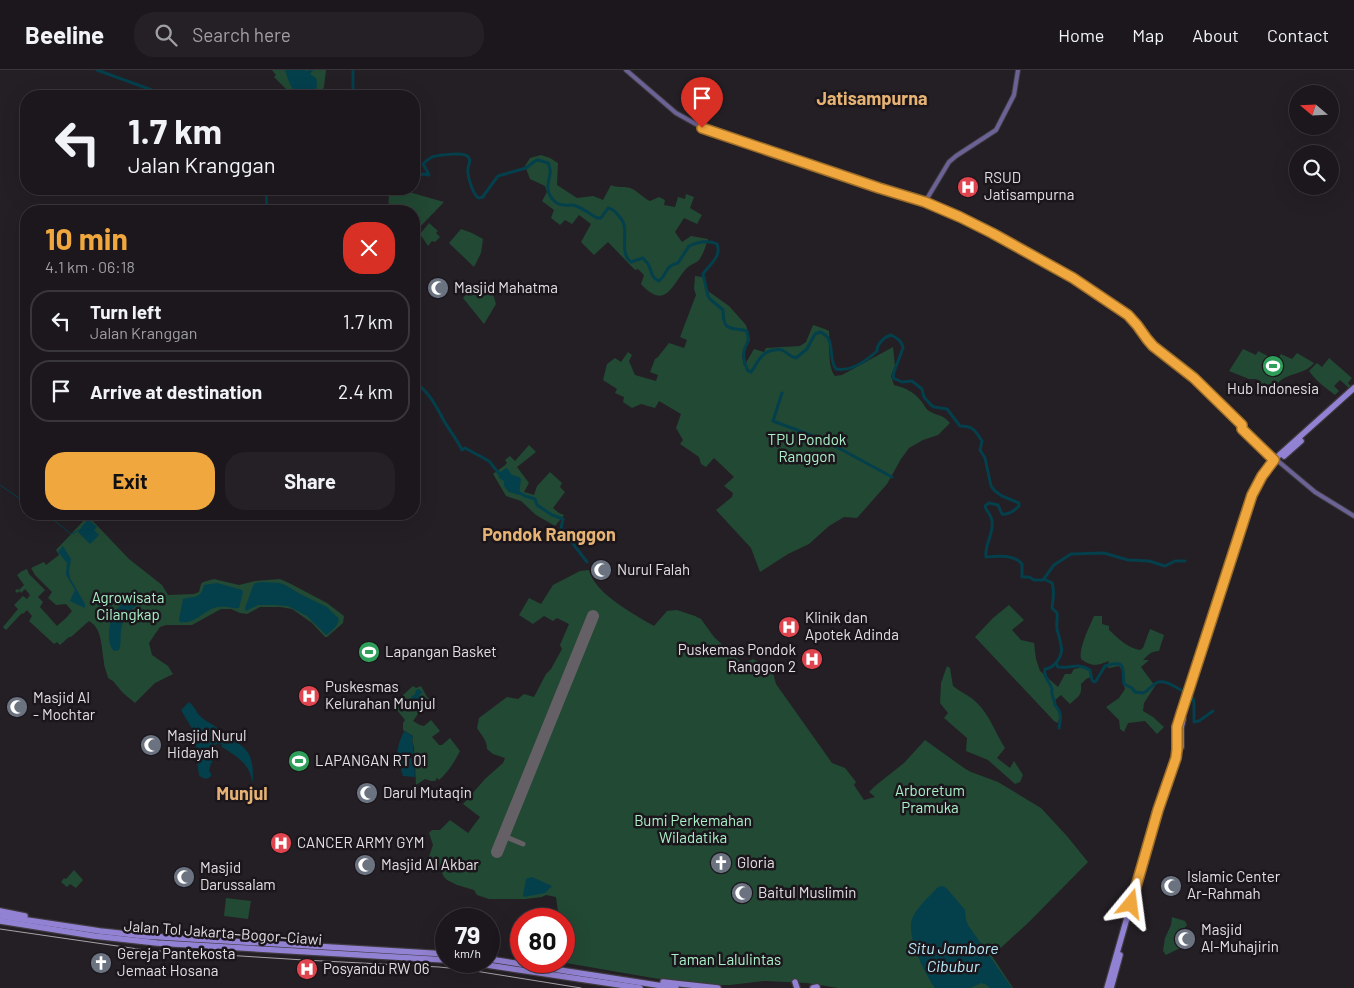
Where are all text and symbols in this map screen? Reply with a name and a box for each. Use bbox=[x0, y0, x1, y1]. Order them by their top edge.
search box bbox=[134, 12, 484, 57]
text: Beeline bbox=[25, 20, 104, 49]
icon: search bbox=[152, 21, 180, 49]
text: Search here bbox=[192, 23, 291, 46]
text: Home bbox=[1058, 24, 1104, 46]
text: Map bbox=[1132, 24, 1164, 46]
text: About bbox=[1192, 24, 1239, 46]
text: Contact bbox=[1267, 24, 1329, 46]
pin bbox=[681, 77, 723, 128]
icon: arrive bbox=[688, 84, 716, 112]
north arrow bbox=[1289, 85, 1339, 135]
map controls bbox=[1289, 85, 1339, 195]
district label: Jatisampurna bbox=[816, 87, 928, 109]
text: 1.7 km bbox=[128, 109, 222, 151]
icon: left bbox=[45, 110, 110, 175]
button: search bbox=[1289, 145, 1339, 195]
text: Jalan Kranggan bbox=[128, 151, 276, 177]
place label: RSUD Jatisampurna bbox=[984, 168, 1074, 203]
hospital icon: RSUD Jatisampurna bbox=[956, 175, 980, 199]
text: 10 min bbox=[45, 220, 128, 256]
button: close bbox=[343, 222, 395, 274]
text: 4.1 km · 06:18 bbox=[45, 257, 135, 276]
mosque icon: Masjid Mahatma bbox=[426, 276, 450, 300]
place label: Masjid Mahatma bbox=[454, 278, 558, 296]
text: Turn left bbox=[90, 300, 161, 323]
icon: left bbox=[47, 307, 75, 335]
text: 1.7 km bbox=[343, 310, 393, 333]
text: Jalan Kranggan bbox=[90, 323, 197, 342]
sports icon: Hub Indonesia bbox=[1261, 354, 1285, 378]
icon: arrive bbox=[47, 377, 75, 405]
place label: Hub Indonesia bbox=[1227, 379, 1319, 397]
text: Arrive at destination bbox=[90, 380, 262, 403]
text: 2.4 km bbox=[338, 380, 393, 403]
park label: TPU Pondok Ranggon bbox=[768, 430, 847, 465]
button: Exit bbox=[45, 452, 215, 510]
button: Share bbox=[225, 452, 395, 510]
district label: Pondok Ranggon bbox=[482, 523, 616, 545]
mosque icon: Nurul Falah bbox=[589, 558, 613, 582]
place label: Nurul Falah bbox=[617, 560, 690, 578]
park label: Agrowisata Cilangkap bbox=[92, 588, 164, 623]
place label: Klinik dan Apotek Adinda bbox=[805, 608, 899, 643]
hospital icon: Klinik dan Apotek Adinda bbox=[777, 615, 801, 639]
sports icon: Lapangan Basket bbox=[357, 640, 381, 664]
place label: Puskemas Pondok Ranggon 2 bbox=[678, 640, 796, 675]
place label: Lapangan Basket bbox=[385, 642, 497, 660]
hospital icon: Puskemas Pondok Ranggon 2 bbox=[800, 647, 824, 671]
place label: Puskesmas Kelurahan Munjul bbox=[325, 677, 435, 712]
hospital icon: Puskesmas Kelurahan Munjul bbox=[297, 684, 321, 708]
place label: Masjid Al - Mochtar bbox=[33, 688, 96, 723]
mosque icon: Masjid Al - Mochtar bbox=[5, 695, 29, 719]
place label: Masjid Nurul Hidayah bbox=[167, 726, 246, 761]
mosque icon: Masjid Nurul Hidayah bbox=[139, 733, 163, 757]
sports icon: LAPANGAN RT 01 bbox=[287, 749, 311, 773]
place label: LAPANGAN RT 01 bbox=[315, 751, 426, 769]
mosque icon: Darul Mutaqin bbox=[355, 781, 379, 805]
park label: Arboretum Pramuka bbox=[895, 781, 965, 816]
district label: Munjul bbox=[216, 782, 268, 804]
place label: Darul Mutaqin bbox=[383, 783, 472, 801]
park label: Bumi Perkemahan Wiladatika bbox=[634, 811, 752, 846]
hospital icon: CANCER ARMY GYM bbox=[269, 831, 293, 855]
place label: CANCER ARMY GYM bbox=[297, 833, 424, 851]
church icon: Gloria bbox=[709, 851, 733, 875]
mosque icon: Masjid Al Akbar bbox=[353, 853, 377, 877]
place label: Gloria bbox=[737, 853, 775, 871]
place label: Masjid Al Akbar bbox=[381, 855, 479, 873]
place label: Masjid Darussalam bbox=[200, 858, 276, 893]
mosque icon: Masjid Darussalam bbox=[172, 865, 196, 889]
place label: Islamic Center Ar-Rahmah bbox=[1187, 867, 1281, 902]
mosque icon: Islamic Center Ar-Rahmah bbox=[1159, 874, 1183, 898]
position arrow bbox=[1104, 877, 1156, 929]
mosque icon: Baitul Muslimin bbox=[730, 881, 754, 905]
place label: Baitul Muslimin bbox=[758, 883, 856, 901]
speed limit sign: 80 bbox=[510, 908, 575, 973]
street label: Jalan Tol Jakarta–Bogor–Ciawi bbox=[123, 916, 323, 948]
text: 79 bbox=[455, 919, 480, 949]
place label: Masjid Al-Muhajirin bbox=[1201, 920, 1279, 955]
mosque icon: Masjid Al-Muhajirin bbox=[1173, 927, 1197, 951]
water label: Situ Jambore Cibubur bbox=[907, 938, 999, 975]
place label: Gereja Pantekosta Jemaat Hosana bbox=[117, 944, 235, 979]
text: km/h bbox=[454, 946, 481, 960]
park label: Taman Lalulintas bbox=[671, 950, 781, 968]
church icon: Gereja Pantekosta Jemaat Hosana bbox=[89, 951, 113, 975]
hospital icon: Posyandu RW 06 bbox=[295, 957, 319, 981]
place label: Posyandu RW 06 bbox=[323, 959, 430, 977]

